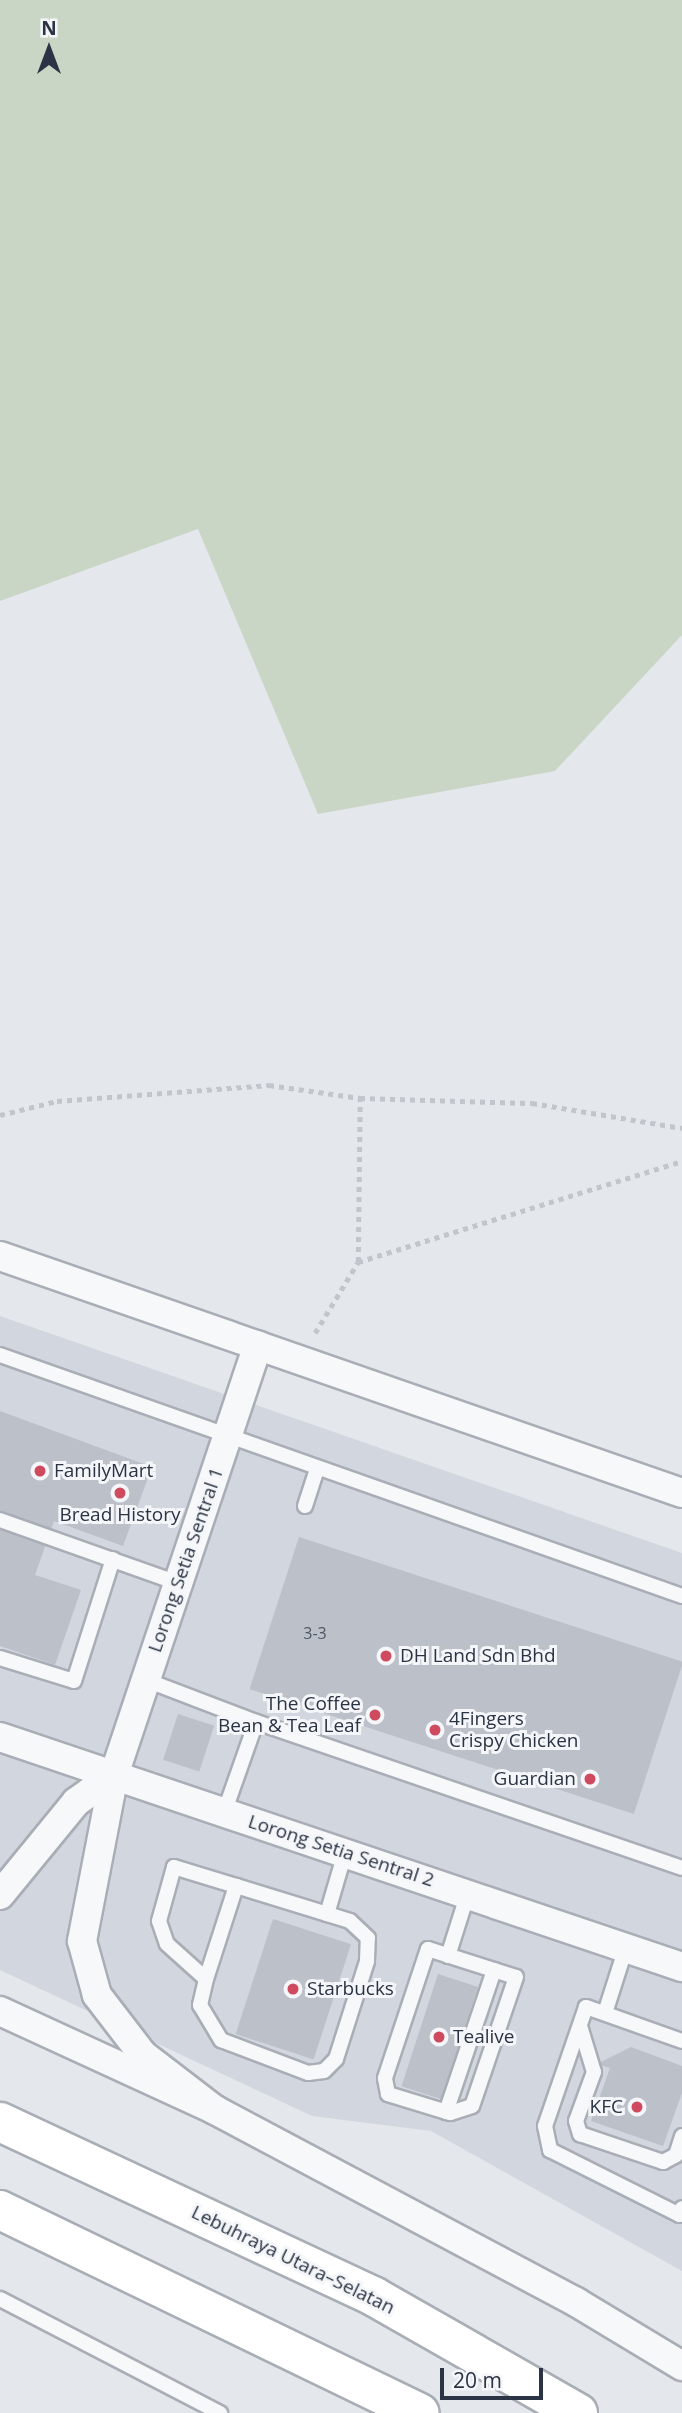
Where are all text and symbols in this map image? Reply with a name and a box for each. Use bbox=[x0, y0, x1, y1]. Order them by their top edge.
north arrow bbox=[14, 14, 84, 84]
text: N bbox=[41, 15, 57, 41]
place label: FamilyMart bbox=[54, 1460, 153, 1482]
marker: FamilyMart bbox=[32, 1463, 48, 1479]
street label: Lorong Setia Sentral 1 bbox=[144, 1465, 228, 1655]
marker: Bread History bbox=[112, 1485, 128, 1501]
place label: Bread History bbox=[59, 1504, 181, 1526]
house number: 3-3 bbox=[303, 1623, 327, 1643]
place label: DH Land Sdn Bhd bbox=[400, 1645, 556, 1667]
marker: DH Land Sdn Bhd bbox=[378, 1648, 394, 1664]
place label: The Coffee Bean & Tea Leaf bbox=[218, 1693, 361, 1737]
marker: The Coffee Bean & Tea Leaf bbox=[367, 1707, 383, 1723]
place label: 4Fingers Crispy Chicken bbox=[449, 1708, 578, 1752]
marker: 4Fingers Crispy Chicken bbox=[427, 1722, 443, 1738]
place label: Guardian bbox=[494, 1768, 576, 1790]
marker: Guardian bbox=[582, 1771, 598, 1787]
street label: Lorong Setia Sentral 2 bbox=[245, 1810, 437, 1892]
place label: Starbucks bbox=[307, 1978, 394, 2000]
marker: Starbucks bbox=[285, 1981, 301, 1997]
place label: Tealive bbox=[453, 2026, 514, 2048]
marker: Tealive bbox=[431, 2029, 447, 2045]
place label: KFC bbox=[590, 2096, 623, 2118]
marker: KFC bbox=[629, 2099, 645, 2115]
street label: Lebuhraya Utara–Selatan bbox=[188, 2201, 398, 2319]
scale bar bbox=[444, 2354, 547, 2398]
text: 20 m bbox=[453, 2366, 502, 2394]

